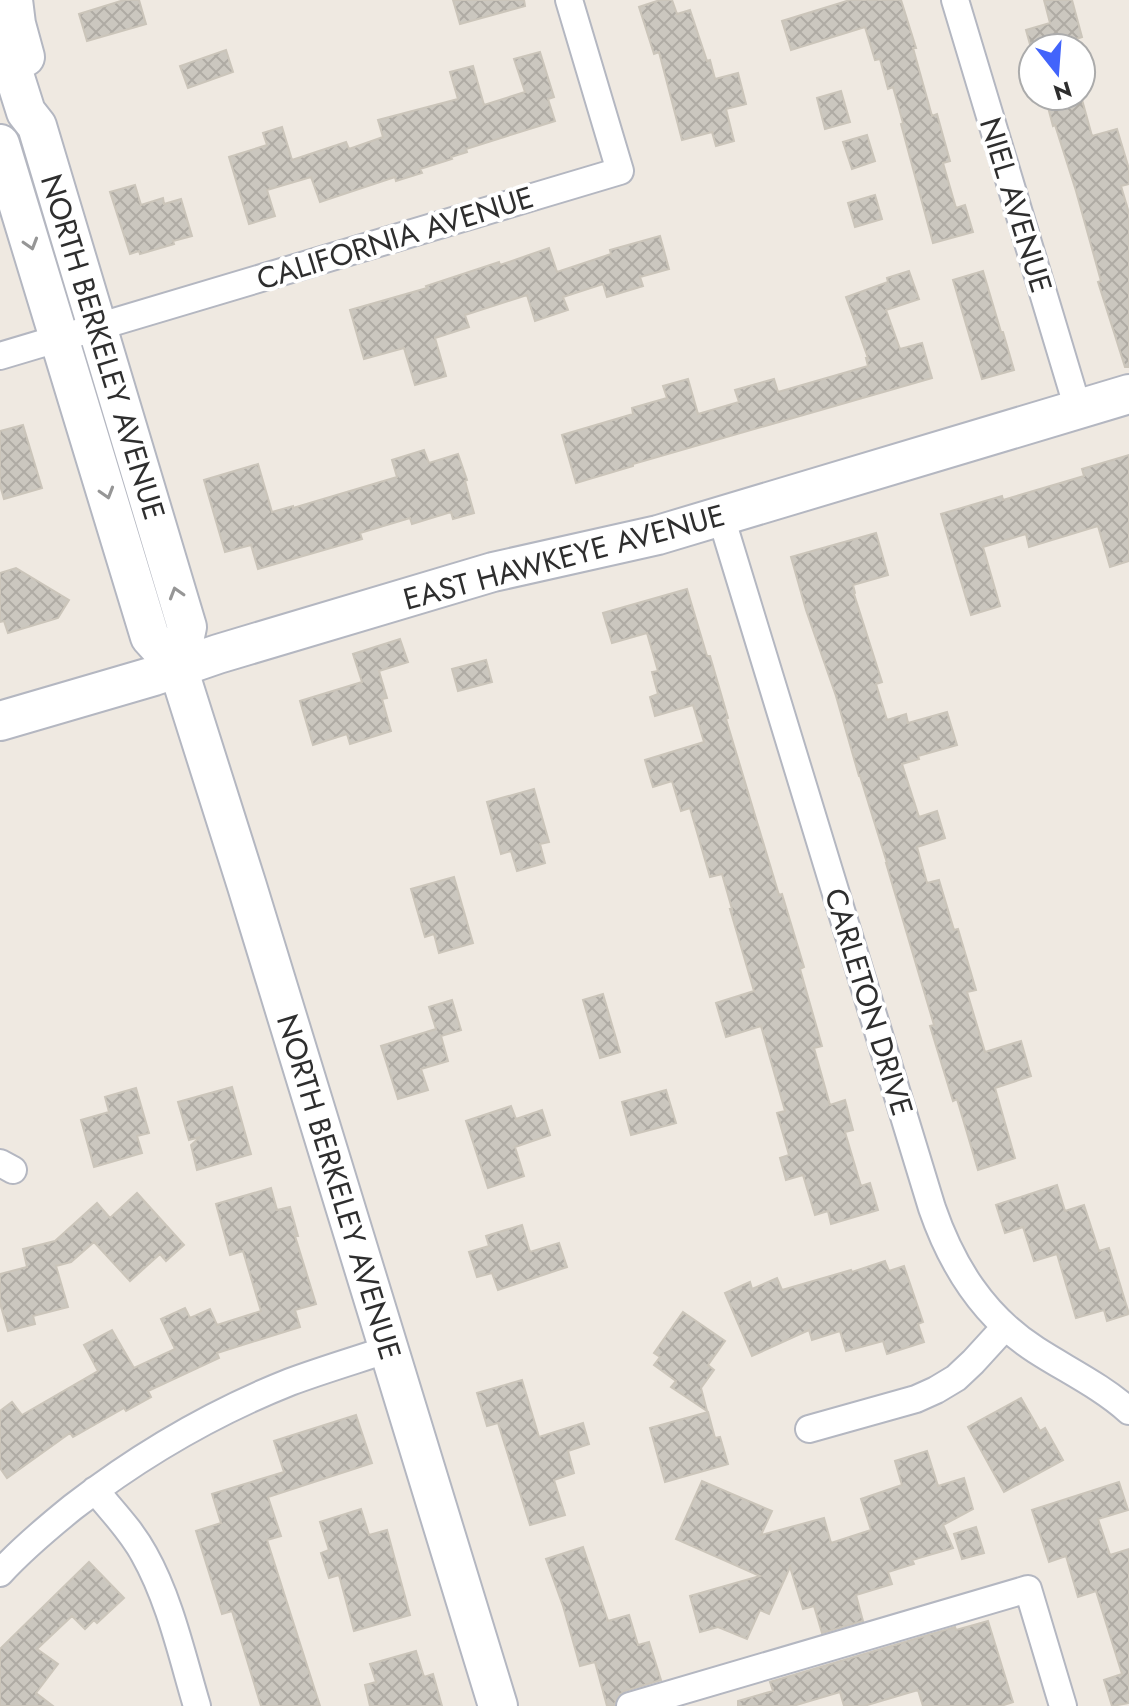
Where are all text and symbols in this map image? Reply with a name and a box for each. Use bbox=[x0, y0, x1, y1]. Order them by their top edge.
north arrow bbox=[1017, 32, 1097, 112]
text: N bbox=[1050, 73, 1076, 109]
street label: NIEL AVENUE bbox=[969, 112, 1063, 298]
street label: NORTH BERKELEY AVENUE bbox=[30, 169, 176, 525]
street label: CALIFORNIA AVENUE bbox=[251, 175, 539, 301]
one-way arrow bbox=[22, 237, 38, 250]
one-way arrow bbox=[98, 485, 114, 499]
street label: EAST HAWKEYE AVENUE bbox=[399, 493, 729, 621]
one-way arrow bbox=[169, 586, 185, 600]
street label: CARLETON DRIVE bbox=[814, 883, 924, 1121]
street label: NORTH BERKELEY AVENUE bbox=[266, 1009, 412, 1365]

